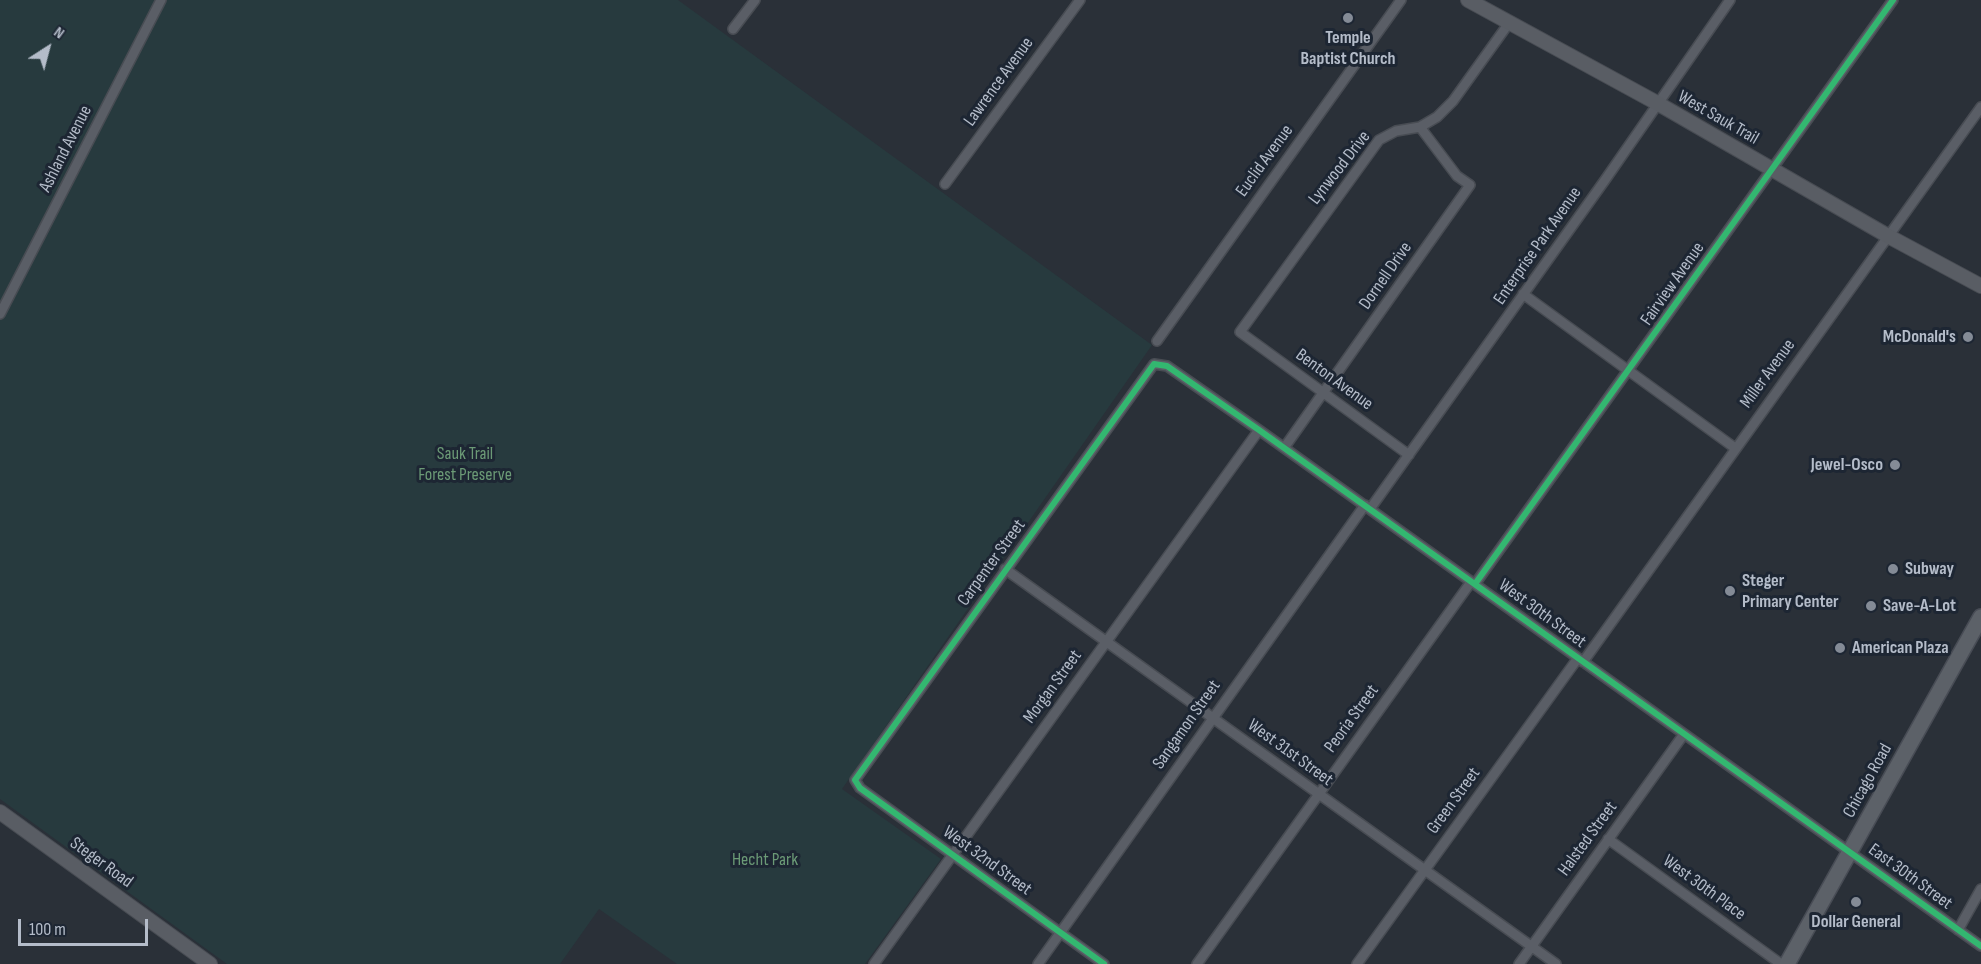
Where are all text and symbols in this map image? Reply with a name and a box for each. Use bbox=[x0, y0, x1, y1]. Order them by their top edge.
marker: Temple Baptist Church bbox=[1341, 11, 1355, 25]
north arrow bbox=[18, 18, 78, 78]
text: N bbox=[50, 23, 68, 43]
place label: Temple Baptist Church bbox=[1300, 27, 1396, 70]
street label: Lawrence Avenue bbox=[960, 33, 1038, 131]
street label: West Sauk Trail bbox=[1674, 86, 1762, 150]
street label: Ashland Avenue bbox=[35, 102, 97, 196]
street label: Euclid Avenue bbox=[1232, 121, 1298, 201]
street label: Lynwood Drive bbox=[1305, 127, 1375, 209]
street label: Enterprise Park Avenue bbox=[1489, 183, 1587, 309]
street label: Dornell Drive bbox=[1355, 238, 1417, 314]
street label: Fairview Avenue bbox=[1636, 238, 1710, 330]
place label: McDonald's bbox=[1883, 326, 1956, 348]
marker: McDonald's bbox=[1961, 330, 1975, 344]
street label: Miller Avenue bbox=[1736, 335, 1800, 413]
street label: Benton Avenue bbox=[1291, 345, 1377, 415]
park label: Sauk Trail Forest Preserve bbox=[418, 443, 512, 486]
place label: Jewel-Osco bbox=[1811, 454, 1883, 476]
marker: Jewel-Osco bbox=[1888, 458, 1902, 472]
street label: Carpenter Street bbox=[953, 516, 1031, 610]
place label: Subway bbox=[1905, 558, 1954, 580]
marker: Subway bbox=[1886, 562, 1900, 576]
place label: Steger Primary Center bbox=[1742, 570, 1839, 612]
street label: West 30th Street bbox=[1494, 575, 1590, 653]
marker: Steger Primary Center bbox=[1723, 584, 1737, 598]
place label: Save-A-Lot bbox=[1883, 595, 1956, 617]
marker: Save-A-Lot bbox=[1864, 599, 1878, 613]
place label: American Plaza bbox=[1852, 637, 1949, 659]
marker: American Plaza bbox=[1833, 641, 1847, 655]
street label: Morgan Street bbox=[1019, 646, 1087, 728]
street label: Sangamon Street bbox=[1148, 676, 1226, 774]
street label: Peoria Street bbox=[1320, 681, 1384, 757]
street label: West 31st Street bbox=[1243, 715, 1337, 791]
street label: Chicago Road bbox=[1839, 740, 1897, 822]
street label: Green Street bbox=[1423, 764, 1485, 838]
street label: Halsted Street bbox=[1554, 798, 1622, 880]
street label: West 32nd Street bbox=[938, 822, 1036, 900]
street label: Steger Road bbox=[65, 833, 137, 893]
street label: East 30th Street bbox=[1864, 839, 1956, 915]
park label: Hecht Park bbox=[732, 849, 798, 871]
street label: West 30th Place bbox=[1658, 851, 1750, 925]
marker: Dollar General bbox=[1849, 895, 1863, 909]
scale bar bbox=[21, 907, 152, 945]
place label: Dollar General bbox=[1811, 911, 1901, 933]
text: 100 m bbox=[29, 919, 66, 940]

